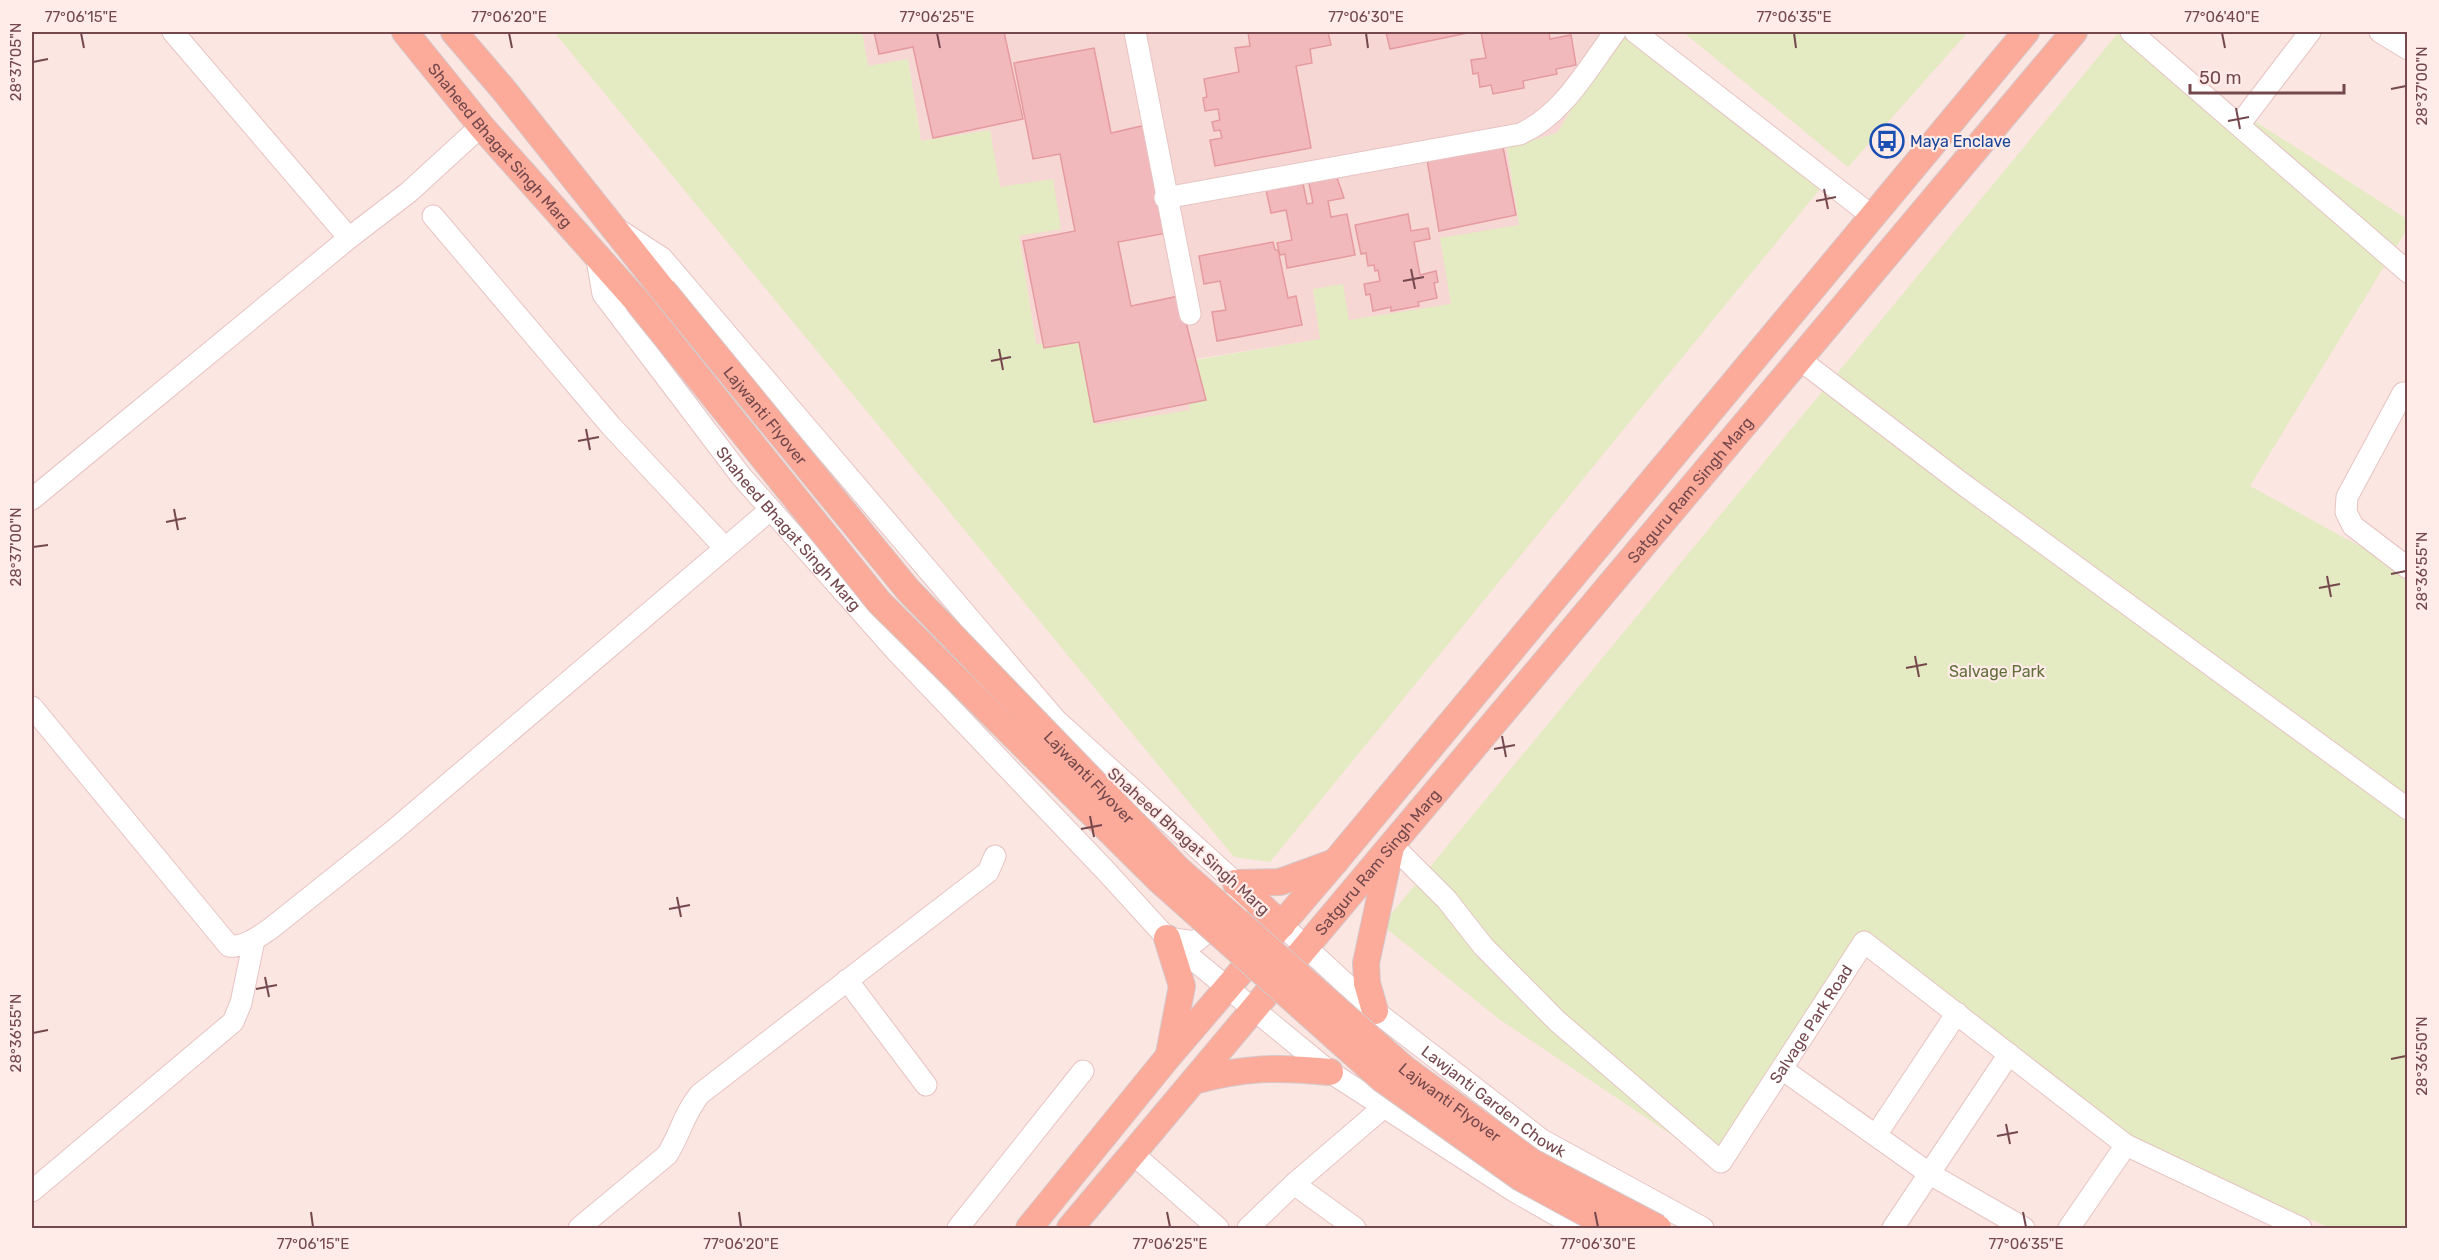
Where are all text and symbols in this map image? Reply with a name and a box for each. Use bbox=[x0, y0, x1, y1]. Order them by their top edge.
text: 77°06'15"E bbox=[45, 8, 117, 26]
text: 77°06'20"E bbox=[471, 8, 547, 26]
text: 77°06'25"E bbox=[900, 8, 974, 26]
text: 77°06'30"E bbox=[1328, 8, 1404, 26]
text: 77°06'35"E bbox=[1756, 8, 1832, 26]
text: 77°06'40"E bbox=[2184, 8, 2260, 26]
text: 28°37'05"N bbox=[7, 23, 25, 101]
text: 28°37'00"N bbox=[2413, 46, 2431, 126]
scale bar bbox=[2190, 57, 2344, 95]
street label: Shaheed Bhagat Singh Marg bbox=[424, 59, 576, 232]
text: 50 m bbox=[2199, 67, 2242, 89]
bus stop icon: Maya Enclave bbox=[1869, 123, 1905, 159]
place label: Maya Enclave bbox=[1910, 132, 2011, 151]
street label: Lajwanti Flyover bbox=[719, 363, 811, 469]
street label: Satguru Ram Singh Marg bbox=[1623, 413, 1757, 567]
street label: Shaheed Bhagat Singh Marg bbox=[712, 443, 865, 615]
text: 28°37'00"N bbox=[7, 507, 25, 587]
text: 28°36'55"N bbox=[2413, 532, 2431, 610]
park label: Salvage Park bbox=[1949, 662, 2046, 681]
street label: Lajwanti Flyover bbox=[1040, 727, 1138, 828]
street label: Shaheed Bhagat Singh Marg bbox=[1104, 764, 1273, 919]
street label: Satguru Ram Singh Marg bbox=[1311, 785, 1445, 939]
street label: Salvage Park Road bbox=[1766, 961, 1857, 1087]
text: 28°36'55"N bbox=[7, 994, 25, 1072]
text: 28°36'50"N bbox=[2413, 1016, 2431, 1096]
street label: Lawjanti Garden Chowk bbox=[1418, 1042, 1570, 1162]
street label: Lajwanti Flyover bbox=[1395, 1059, 1504, 1146]
text: 77°06'15"E bbox=[277, 1235, 349, 1253]
text: 77°06'20"E bbox=[703, 1235, 779, 1253]
text: 77°06'25"E bbox=[1133, 1235, 1207, 1253]
text: 77°06'30"E bbox=[1560, 1235, 1636, 1253]
text: 77°06'35"E bbox=[1988, 1235, 2064, 1253]

